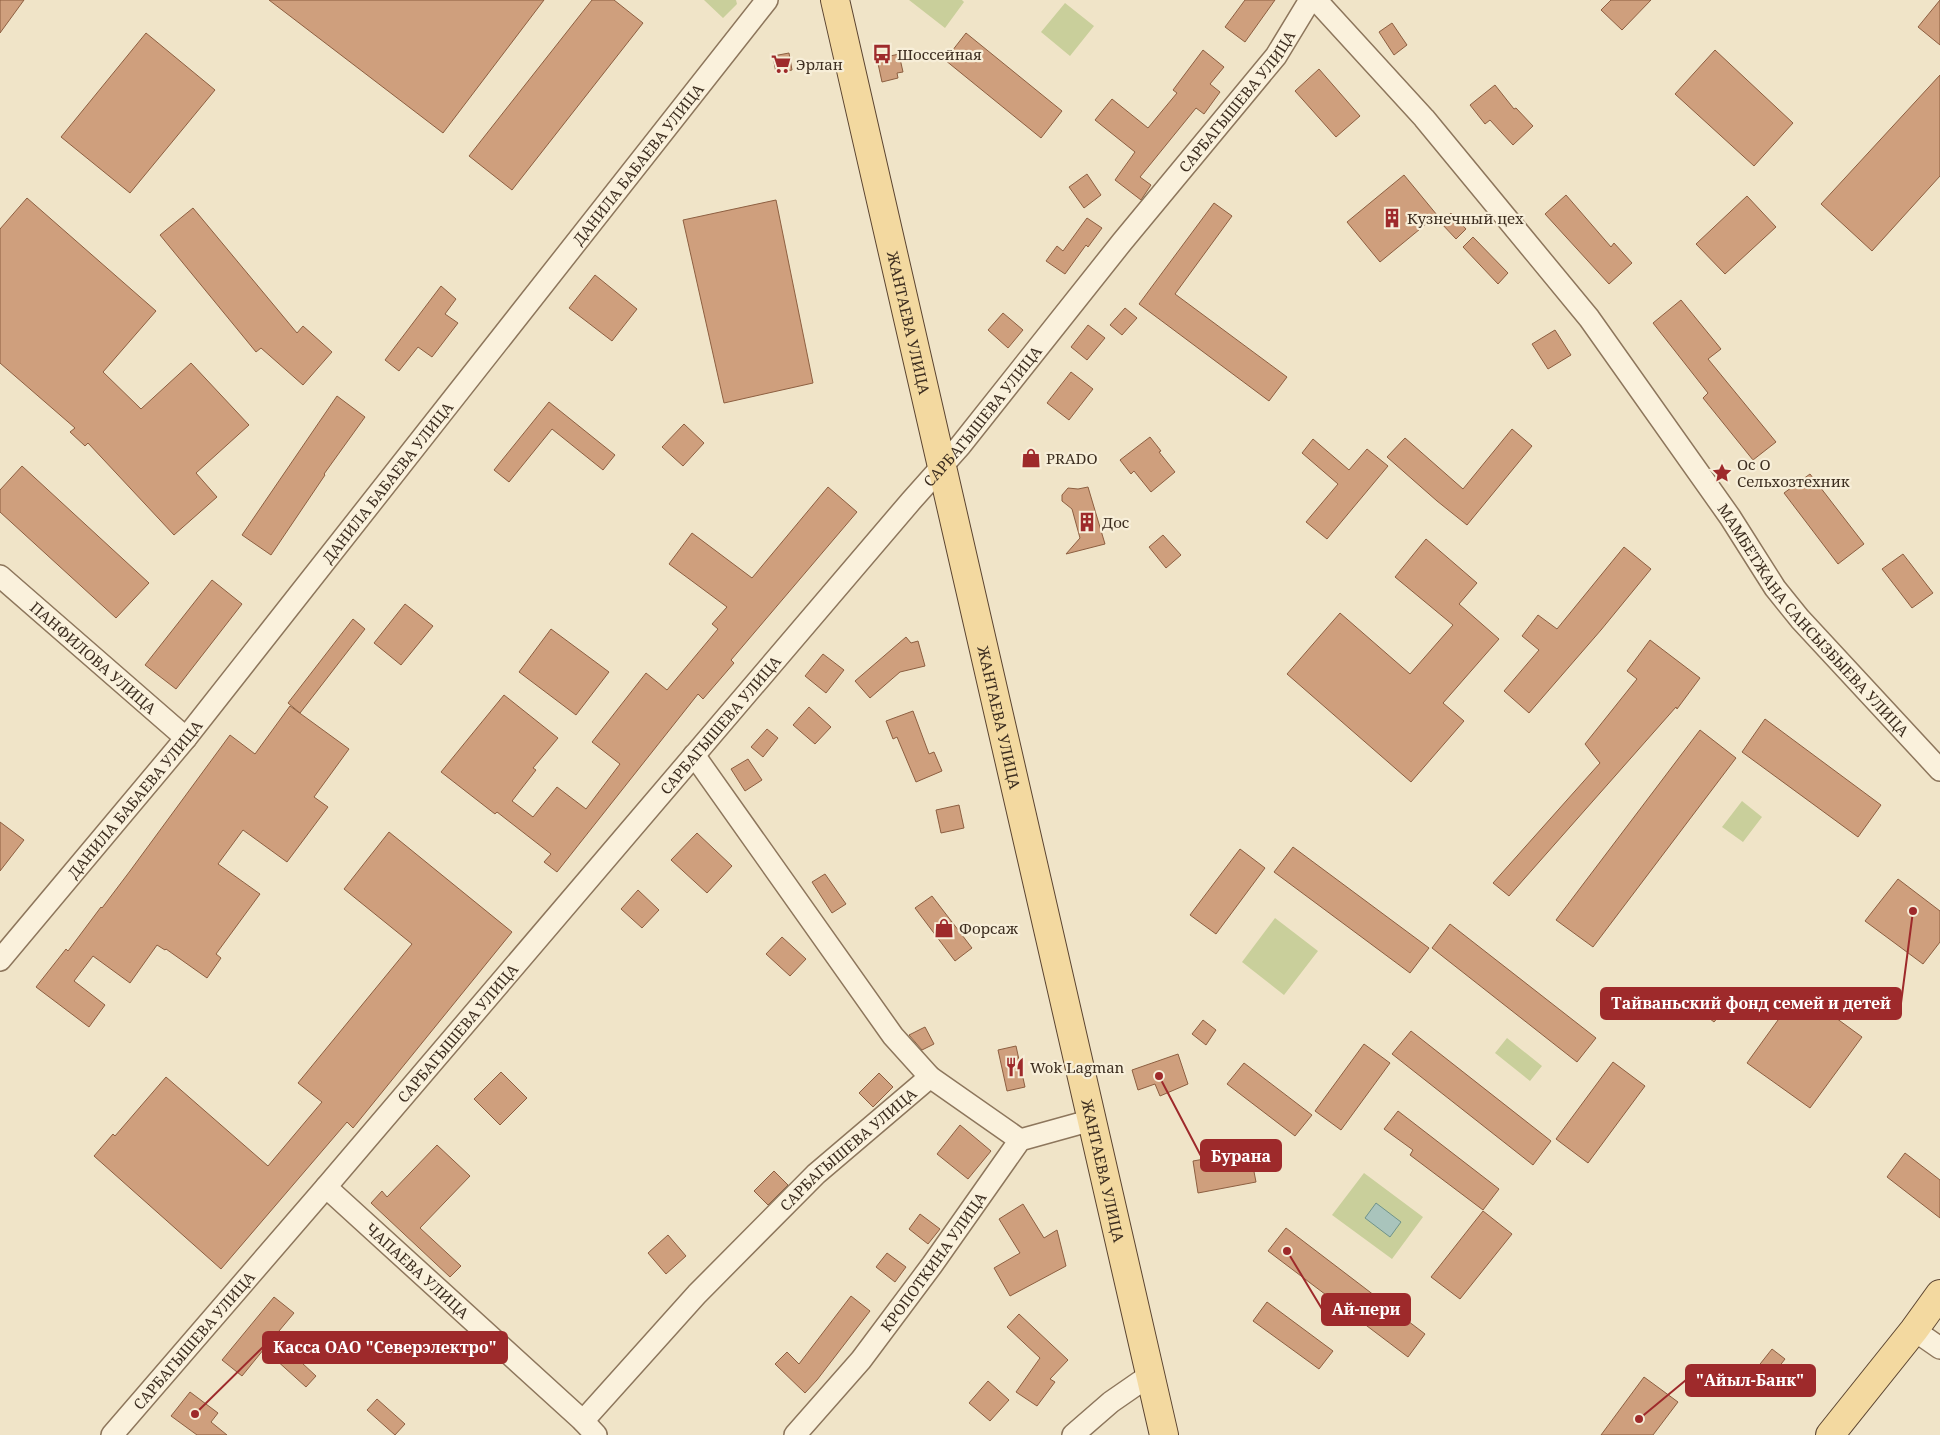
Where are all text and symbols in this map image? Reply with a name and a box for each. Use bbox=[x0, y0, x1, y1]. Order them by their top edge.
street label: САРБАГЫШЕВА УЛИЦА bbox=[1174, 26, 1299, 176]
bus stop icon: Шоссейная bbox=[871, 43, 893, 65]
place label: Шоссейная bbox=[897, 44, 982, 64]
supermarket icon: Эрлан bbox=[770, 53, 792, 75]
place label: Эрлан bbox=[796, 54, 843, 74]
street label: ДАНИЛА БАБАЕВА УЛИЦА bbox=[568, 79, 708, 249]
building icon: Кузнечный цех bbox=[1381, 207, 1403, 229]
place label: Кузнечный цех bbox=[1407, 208, 1524, 228]
street label: ЖАНТАЕВА УЛИЦА bbox=[883, 248, 935, 397]
street label: САРБАГЫШЕВА УЛИЦА bbox=[919, 341, 1046, 491]
street label: ДАНИЛА БАБАЕВА УЛИЦА bbox=[317, 397, 457, 567]
shop icon: PRADO bbox=[1020, 447, 1042, 469]
place label: PRADO bbox=[1046, 448, 1098, 468]
place label: Ос О Сельхозтехник bbox=[1737, 454, 1850, 491]
place icon: Ос О Сельхозтехник bbox=[1711, 462, 1733, 484]
street label: МАМБЕТЖАНА САНСЫЗБЫЕВА УЛИЦА bbox=[1713, 499, 1914, 741]
building icon: Дос bbox=[1076, 511, 1098, 533]
place label: Дос bbox=[1102, 512, 1129, 532]
street label: ПАНФИЛОВА УЛИЦА bbox=[26, 597, 161, 718]
street label: ЖАНТАЕВА УЛИЦА bbox=[973, 643, 1026, 791]
street label: САРБАГЫШЕВА УЛИЦА bbox=[655, 651, 785, 798]
street label: ДАНИЛА БАБАЕВА УЛИЦА bbox=[63, 715, 207, 882]
shop icon: Форсаж bbox=[933, 917, 955, 939]
place label: Форсаж bbox=[959, 918, 1018, 938]
street label: САРБАГЫШЕВА УЛИЦА bbox=[393, 959, 522, 1107]
callout: Тайваньский фонд семей и детей bbox=[1601, 988, 1901, 1019]
text: Тайваньский фонд семей и детей bbox=[1611, 992, 1891, 1014]
restaurant icon: Wok Lagman bbox=[1004, 1056, 1026, 1078]
place label: Wok Lagman bbox=[1030, 1057, 1125, 1077]
street label: САРБАГЫШЕВА УЛИЦА bbox=[775, 1083, 921, 1215]
street label: ЖАНТАЕВА УЛИЦА bbox=[1077, 1096, 1130, 1245]
callout: Бурана bbox=[1201, 1140, 1281, 1171]
text: Бурана bbox=[1211, 1145, 1271, 1167]
street label: КРОПОТКИНА УЛИЦА bbox=[876, 1188, 991, 1335]
street label: ЧАПАЕВА УЛИЦА bbox=[362, 1218, 474, 1323]
street label: САРБАГЫШЕВА УЛИЦА bbox=[129, 1267, 259, 1414]
callout: Ай-пери bbox=[1322, 1294, 1410, 1325]
text: Ай-пери bbox=[1332, 1298, 1400, 1320]
callout: Касса ОАО "Северэлектро" bbox=[263, 1332, 507, 1363]
text: Касса ОАО "Северэлектро" bbox=[273, 1336, 497, 1358]
callout: "Айыл-Банк" bbox=[1686, 1365, 1815, 1396]
text: "Айыл-Банк" bbox=[1696, 1369, 1804, 1391]

